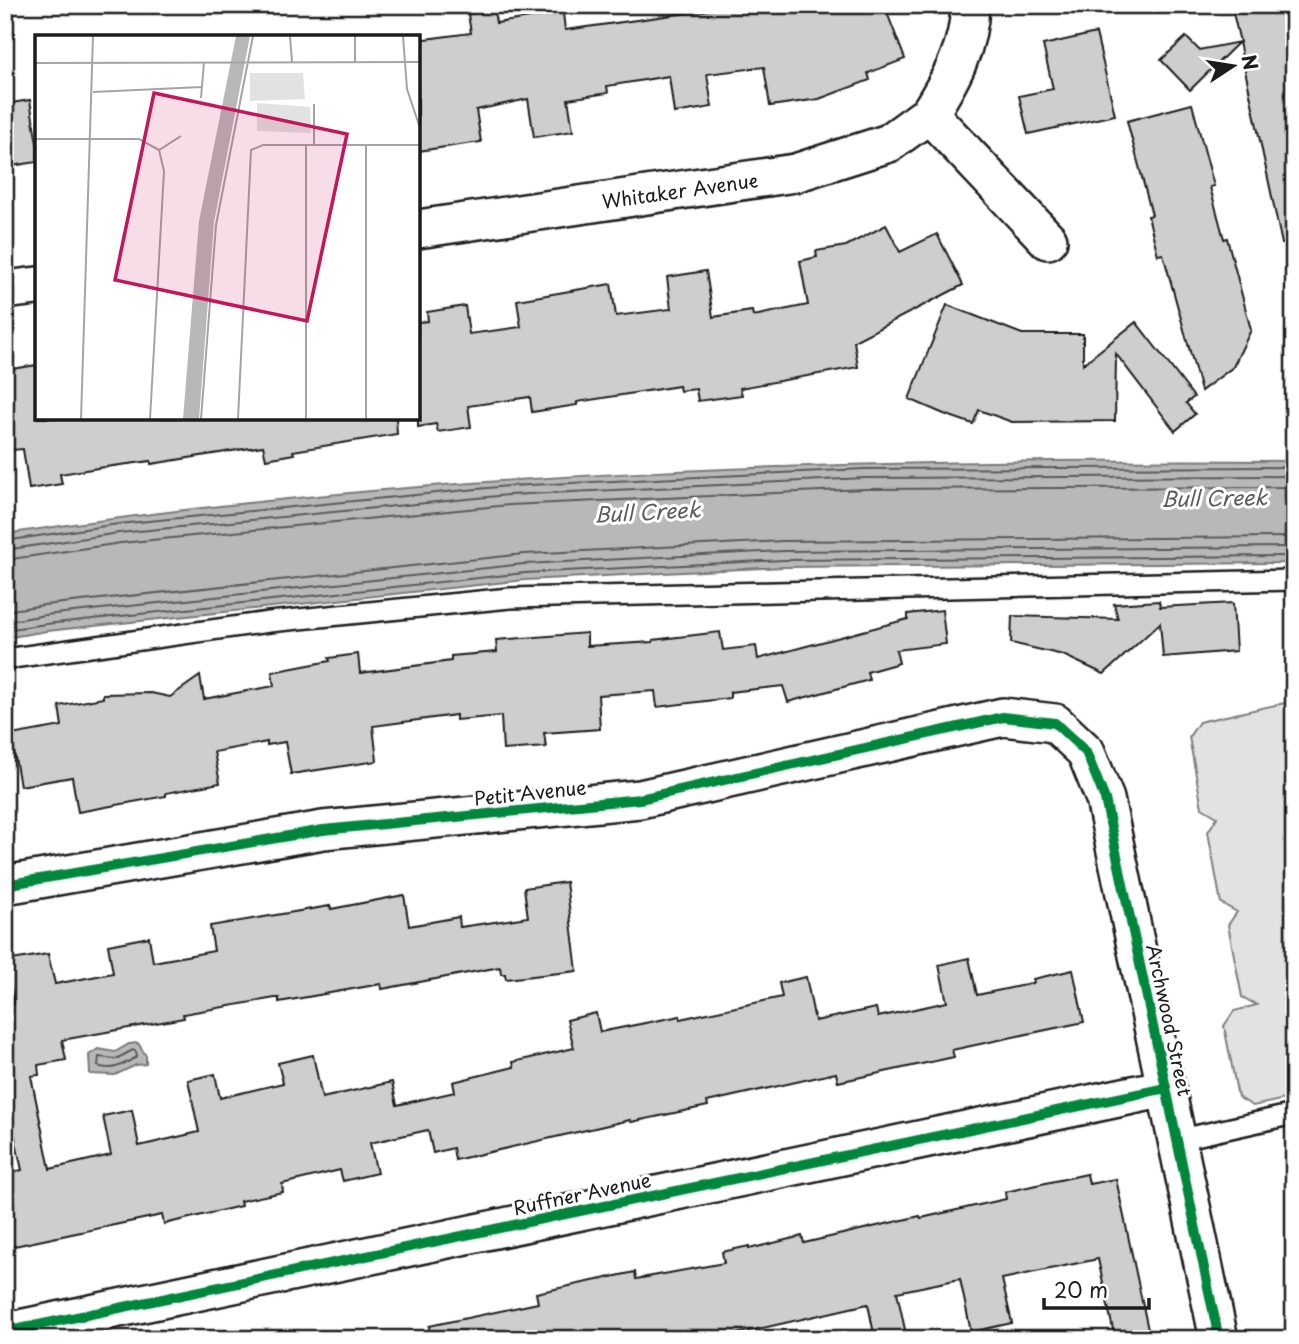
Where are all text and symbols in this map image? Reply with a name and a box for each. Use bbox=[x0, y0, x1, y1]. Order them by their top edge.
north arrow bbox=[1198, 32, 1268, 102]
inset map bbox=[35, 35, 420, 420]
text: N bbox=[1235, 52, 1266, 73]
street label: Whitaker Avenue bbox=[600, 165, 760, 215]
water label: Bull Creek bbox=[1160, 480, 1269, 514]
water label: Bull Creek bbox=[593, 492, 702, 530]
street label: Petit Avenue bbox=[472, 772, 588, 812]
street label: Archwood Street bbox=[1140, 942, 1200, 1099]
street label: Ruffner Avenue bbox=[510, 1165, 654, 1221]
scale bar bbox=[1044, 1267, 1148, 1311]
text: 20 m bbox=[1054, 1273, 1108, 1305]

